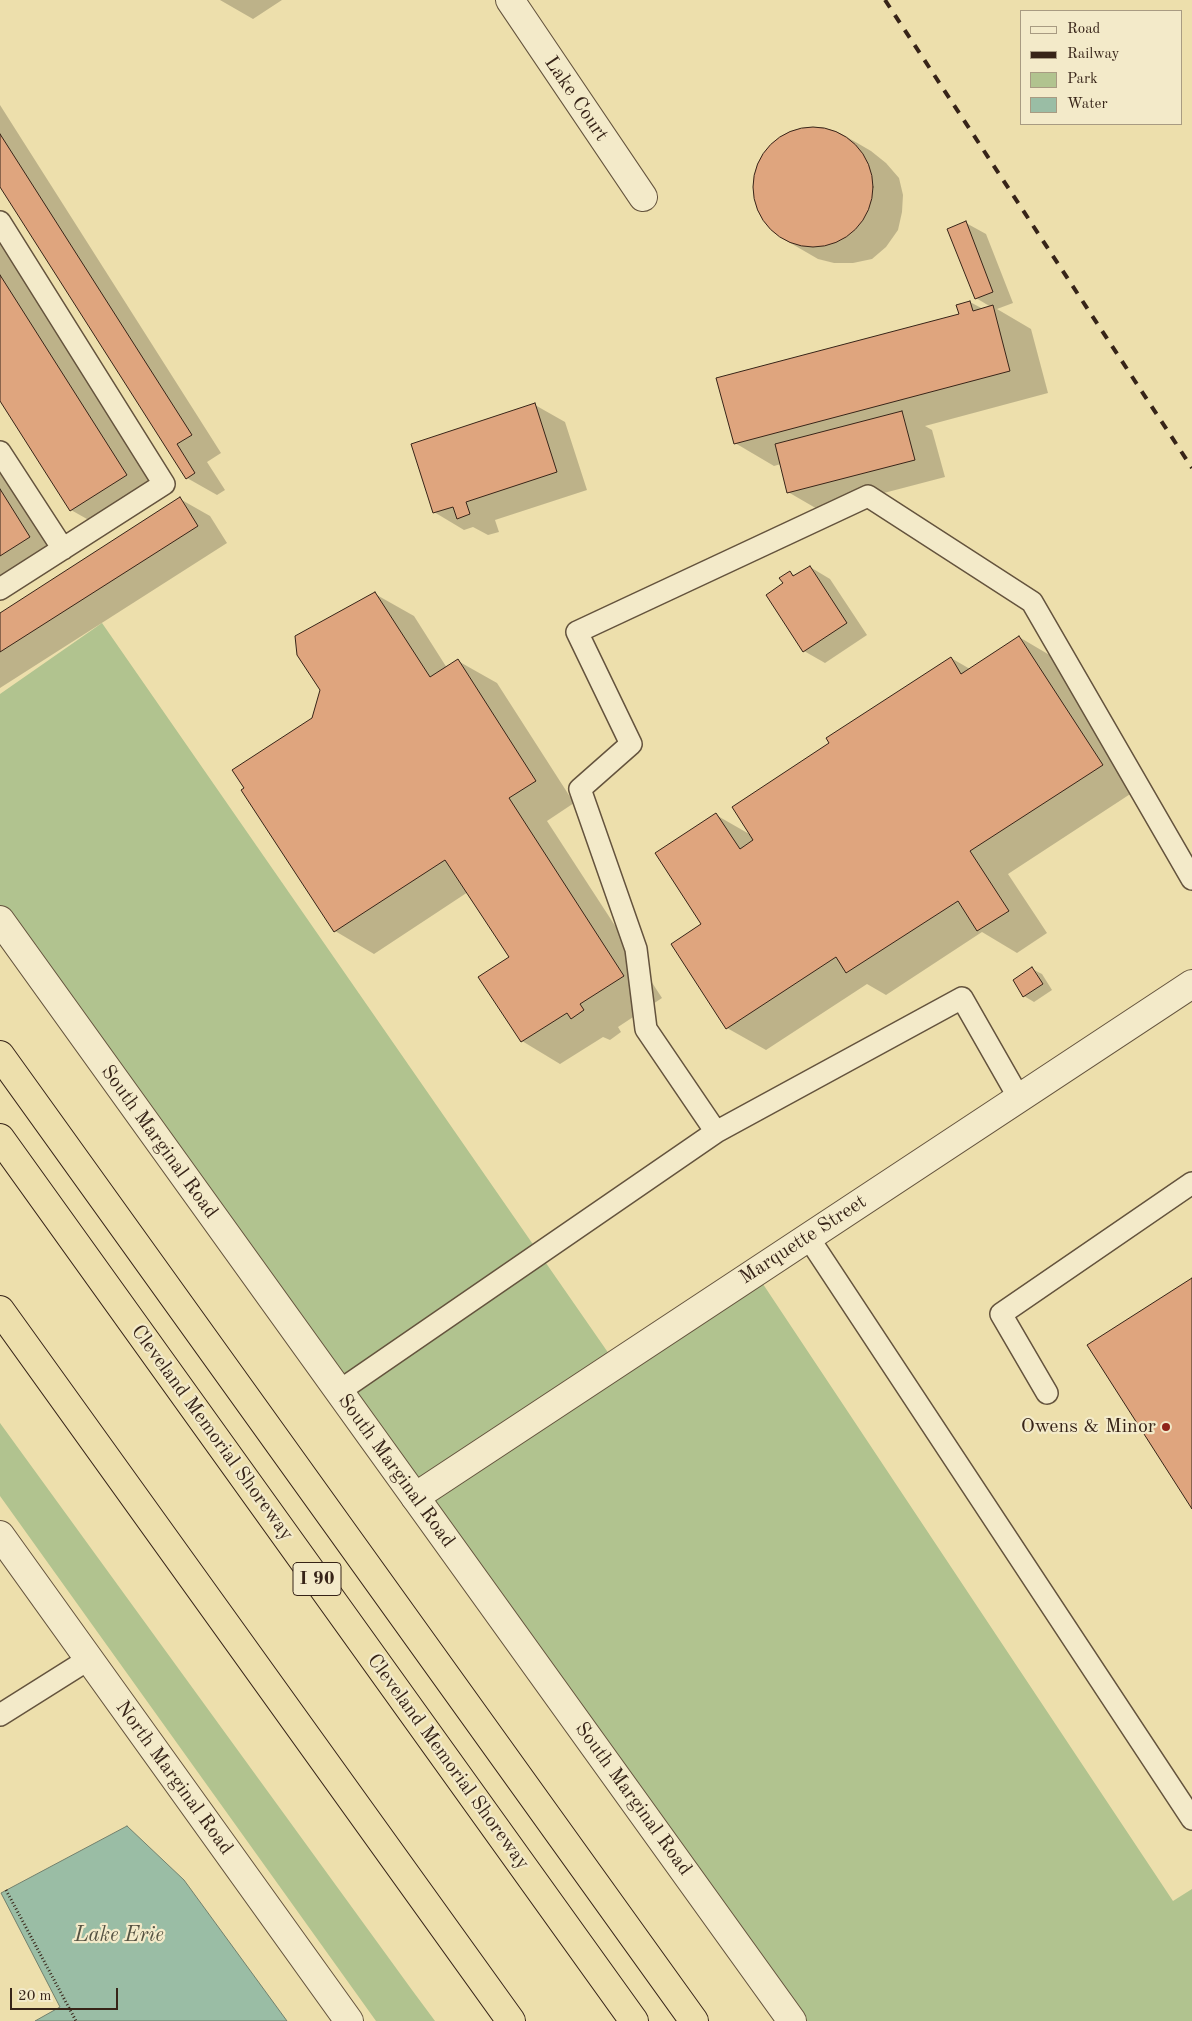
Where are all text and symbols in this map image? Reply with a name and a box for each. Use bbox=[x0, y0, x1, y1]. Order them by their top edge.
legend bbox=[1020, 10, 1182, 125]
text: Road bbox=[1067, 22, 1100, 37]
text: Railway bbox=[1067, 47, 1120, 62]
street label: Lake Court bbox=[539, 52, 613, 146]
text: Park bbox=[1067, 72, 1098, 87]
text: Water bbox=[1067, 97, 1108, 112]
street label: South Marginal Road bbox=[95, 1061, 223, 1223]
street label: Marquette Street bbox=[735, 1190, 871, 1290]
street label: Cleveland Memorial Shoreway bbox=[126, 1320, 298, 1546]
street label: South Marginal Road bbox=[332, 1390, 460, 1552]
place label: Owens & Minor bbox=[1021, 1415, 1156, 1439]
marker: Owens & Minor bbox=[1160, 1421, 1172, 1433]
road number: I 90 bbox=[293, 1562, 341, 1596]
street label: Cleveland Memorial Shoreway bbox=[362, 1649, 534, 1875]
street label: North Marginal Road bbox=[110, 1696, 238, 1860]
street label: South Marginal Road bbox=[569, 1718, 697, 1880]
water label: Lake Erie bbox=[74, 1922, 164, 1948]
scale bar bbox=[12, 1978, 120, 2010]
text: 20 m bbox=[18, 1989, 52, 2004]

